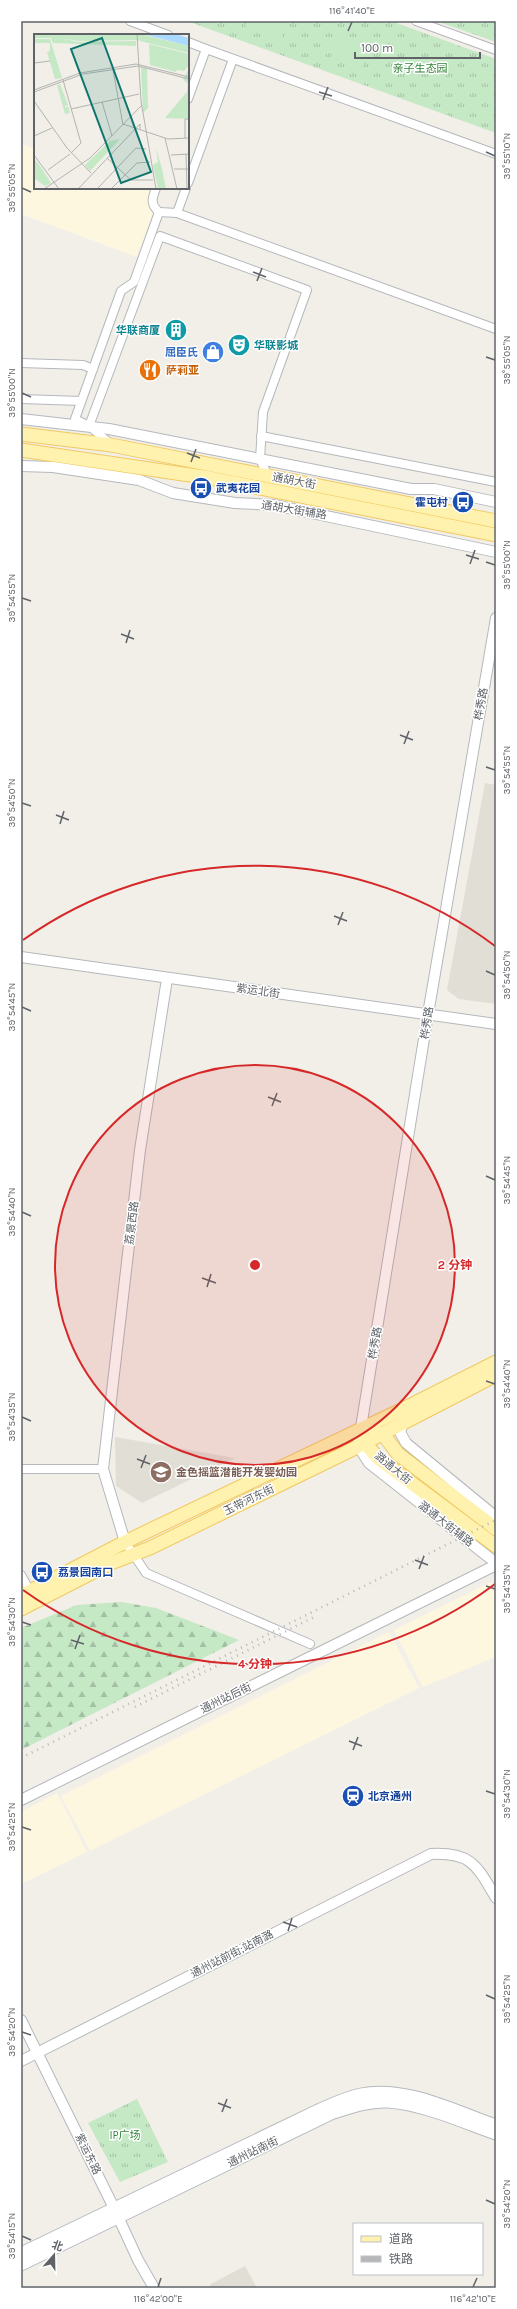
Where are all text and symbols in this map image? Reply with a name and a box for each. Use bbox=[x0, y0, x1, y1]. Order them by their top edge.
text: 116°41'40"E bbox=[329, 5, 375, 17]
inset map bbox=[34, 34, 189, 189]
scale bar bbox=[355, 34, 480, 60]
text: 100 m bbox=[361, 41, 393, 55]
park label: 亲子生态园 bbox=[393, 62, 448, 75]
text: 39°55'10"N bbox=[501, 133, 513, 179]
text: 39°55'05"N bbox=[6, 163, 18, 213]
building icon: 华联商厦 bbox=[163, 317, 189, 343]
place label: 华联商厦 bbox=[116, 324, 160, 337]
theatre icon: 华联影城 bbox=[226, 332, 252, 358]
text: 39°55'05"N bbox=[501, 335, 513, 385]
shop icon: 屈臣氏 bbox=[200, 339, 226, 365]
place label: 华联影城 bbox=[254, 339, 299, 352]
place label: 屈臣氏 bbox=[165, 346, 198, 359]
restaurant icon: 萨莉亚 bbox=[137, 357, 163, 383]
place label: 萨莉亚 bbox=[166, 364, 199, 377]
text: 39°55'00"N bbox=[6, 368, 18, 418]
street label: 通胡大街 bbox=[271, 470, 317, 492]
bus stop icon: 武夷花园 bbox=[188, 475, 214, 501]
place label: 武夷花园 bbox=[216, 482, 260, 495]
bus stop icon: 霍屯村 bbox=[450, 489, 476, 515]
place label: 霍屯村 bbox=[415, 496, 448, 509]
street label: 通胡大街辅路 bbox=[260, 498, 328, 522]
text: 39°55'00"N bbox=[501, 540, 513, 590]
text: 39°54'55"N bbox=[6, 574, 18, 622]
street label: 桦秀路 bbox=[472, 687, 490, 721]
text: 39°54'55"N bbox=[501, 746, 513, 794]
text: 39°54'50"N bbox=[6, 778, 18, 828]
text: 39°54'50"N bbox=[501, 950, 513, 1000]
street label: 紫运北街 bbox=[235, 982, 281, 1000]
text: 39°54'45"N bbox=[6, 983, 18, 1031]
street label: 桦秀路 bbox=[418, 1006, 436, 1040]
text: 39°54'45"N bbox=[501, 1156, 513, 1204]
text: 39°54'40"N bbox=[6, 1187, 18, 1237]
street label: 荔景西路 bbox=[123, 1200, 141, 1246]
centre of rings bbox=[248, 1258, 262, 1272]
text: 2 分钟 bbox=[438, 1258, 472, 1272]
street label: 桦秀路 bbox=[366, 1326, 384, 1360]
text: 39°54'40"N bbox=[501, 1359, 513, 1409]
text: 39°54'35"N bbox=[6, 1392, 18, 1442]
street label: 潞通大街 bbox=[372, 1449, 414, 1487]
school or university icon: 金色摇篮潜能开发婴幼园 bbox=[148, 1459, 174, 1485]
place label: 金色摇篮潜能开发婴幼园 bbox=[176, 1466, 297, 1479]
street label: 玉带河东街 bbox=[221, 1482, 277, 1518]
street label: 潞通大街辅路 bbox=[416, 1499, 476, 1549]
bus stop icon: 荔景园南口 bbox=[29, 1559, 55, 1585]
text: 39°54'35"N bbox=[501, 1564, 513, 1614]
place label: 荔景园南口 bbox=[58, 1566, 113, 1579]
text: 39°54'30"N bbox=[6, 1597, 18, 1647]
text: 4 分钟 bbox=[238, 1657, 272, 1671]
street label: 通州站后街 bbox=[198, 1680, 254, 1716]
text: 39°54'30"N bbox=[501, 1769, 513, 1819]
station icon: 北京通州 bbox=[340, 1783, 366, 1809]
place label: 北京通州 bbox=[368, 1790, 412, 1803]
text: 39°54'25"N bbox=[6, 1802, 18, 1852]
street label: 通州站前街;站南潞 bbox=[189, 1928, 275, 1980]
text: 39°54'25"N bbox=[501, 1974, 513, 2024]
text: 39°54'20"N bbox=[6, 2007, 18, 2057]
park label: IP广场 bbox=[109, 2129, 141, 2142]
street label: 紫运东路 bbox=[73, 2131, 103, 2177]
street label: 通州站南街 bbox=[225, 2134, 281, 2170]
text: 39°54'20"N bbox=[501, 2179, 513, 2229]
text: 39°54'15"N bbox=[6, 2213, 18, 2259]
legend bbox=[353, 2223, 483, 2275]
text: 道路 bbox=[389, 2232, 413, 2246]
north arrow bbox=[34, 2235, 74, 2275]
text: 北 bbox=[50, 2238, 65, 2254]
text: 铁路 bbox=[389, 2252, 413, 2266]
text: 116°42'00"E bbox=[133, 2293, 183, 2305]
text: 116°42'10"E bbox=[450, 2293, 496, 2305]

